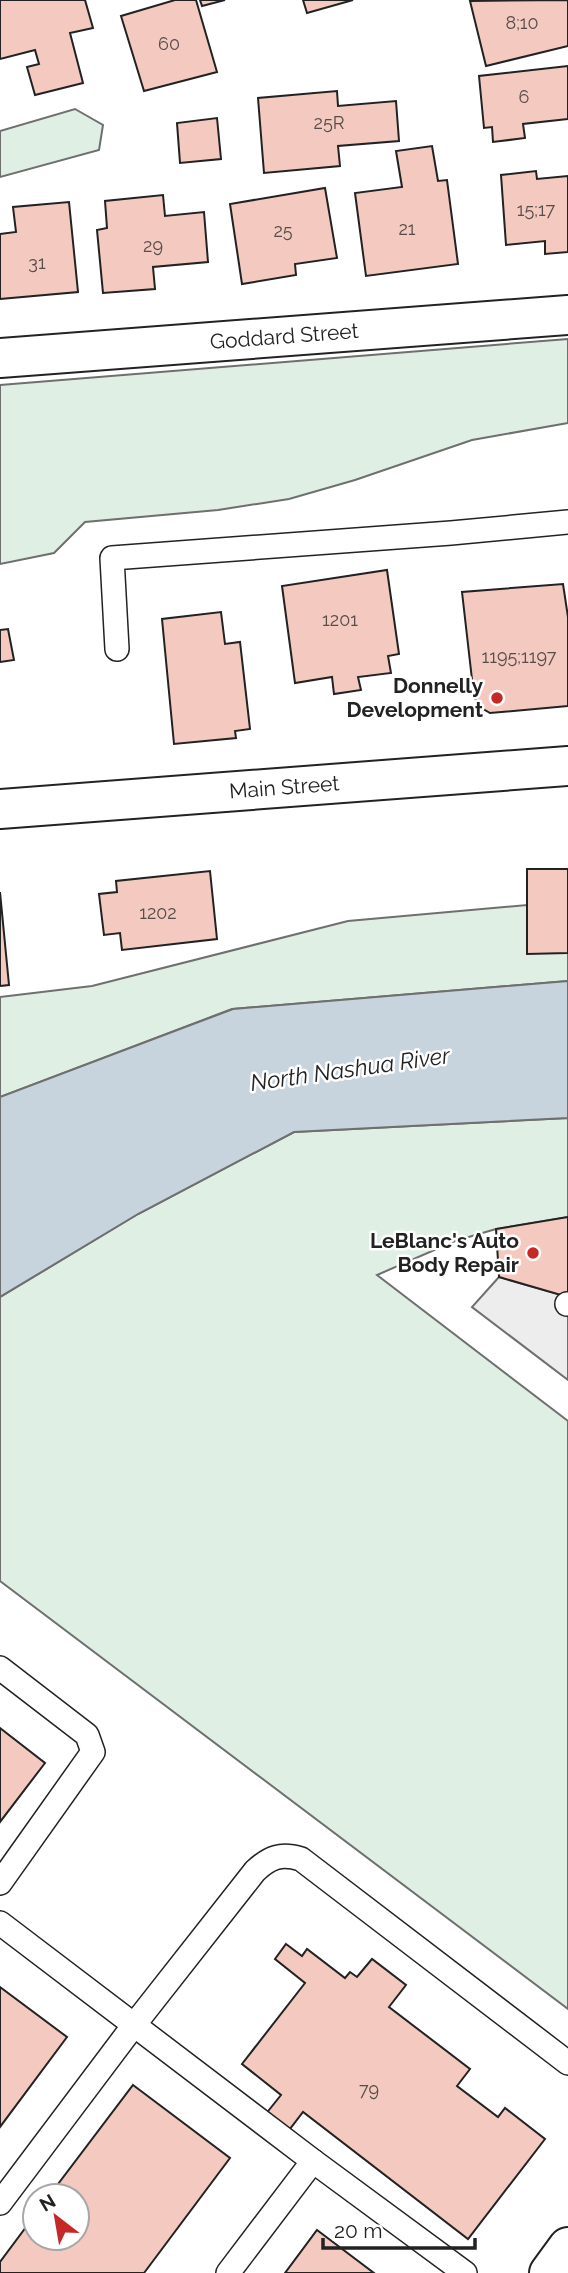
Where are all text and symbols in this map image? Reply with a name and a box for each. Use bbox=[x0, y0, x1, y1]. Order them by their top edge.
house number: 8;10 bbox=[505, 12, 539, 33]
house number: 60 bbox=[158, 33, 180, 54]
house number: 6 bbox=[519, 86, 530, 107]
house number: 25R bbox=[314, 112, 345, 133]
house number: 15;17 bbox=[517, 199, 556, 220]
house number: 21 bbox=[398, 218, 416, 239]
house number: 25 bbox=[273, 220, 293, 241]
house number: 29 bbox=[143, 235, 163, 256]
house number: 31 bbox=[28, 252, 46, 273]
street label: Goddard Street bbox=[209, 318, 359, 354]
house number: 1201 bbox=[322, 609, 358, 630]
house number: 1195;1197 bbox=[482, 646, 557, 667]
place label: Donnelly Development bbox=[346, 673, 483, 722]
marker: Donnelly Development bbox=[489, 690, 505, 706]
street label: Main Street bbox=[228, 770, 340, 804]
house number: 1202 bbox=[139, 902, 177, 923]
water label: North Nashua River bbox=[248, 1041, 452, 1096]
place label: LeBlanc's Auto Body Repair bbox=[370, 1228, 519, 1277]
marker: LeBlanc's Auto Body Repair bbox=[525, 1245, 541, 1261]
house number: 79 bbox=[359, 2079, 379, 2100]
north arrow bbox=[21, 2182, 91, 2252]
text: N bbox=[35, 2189, 59, 2216]
scale bar bbox=[323, 2206, 475, 2250]
text: 20 m bbox=[334, 2218, 382, 2243]

